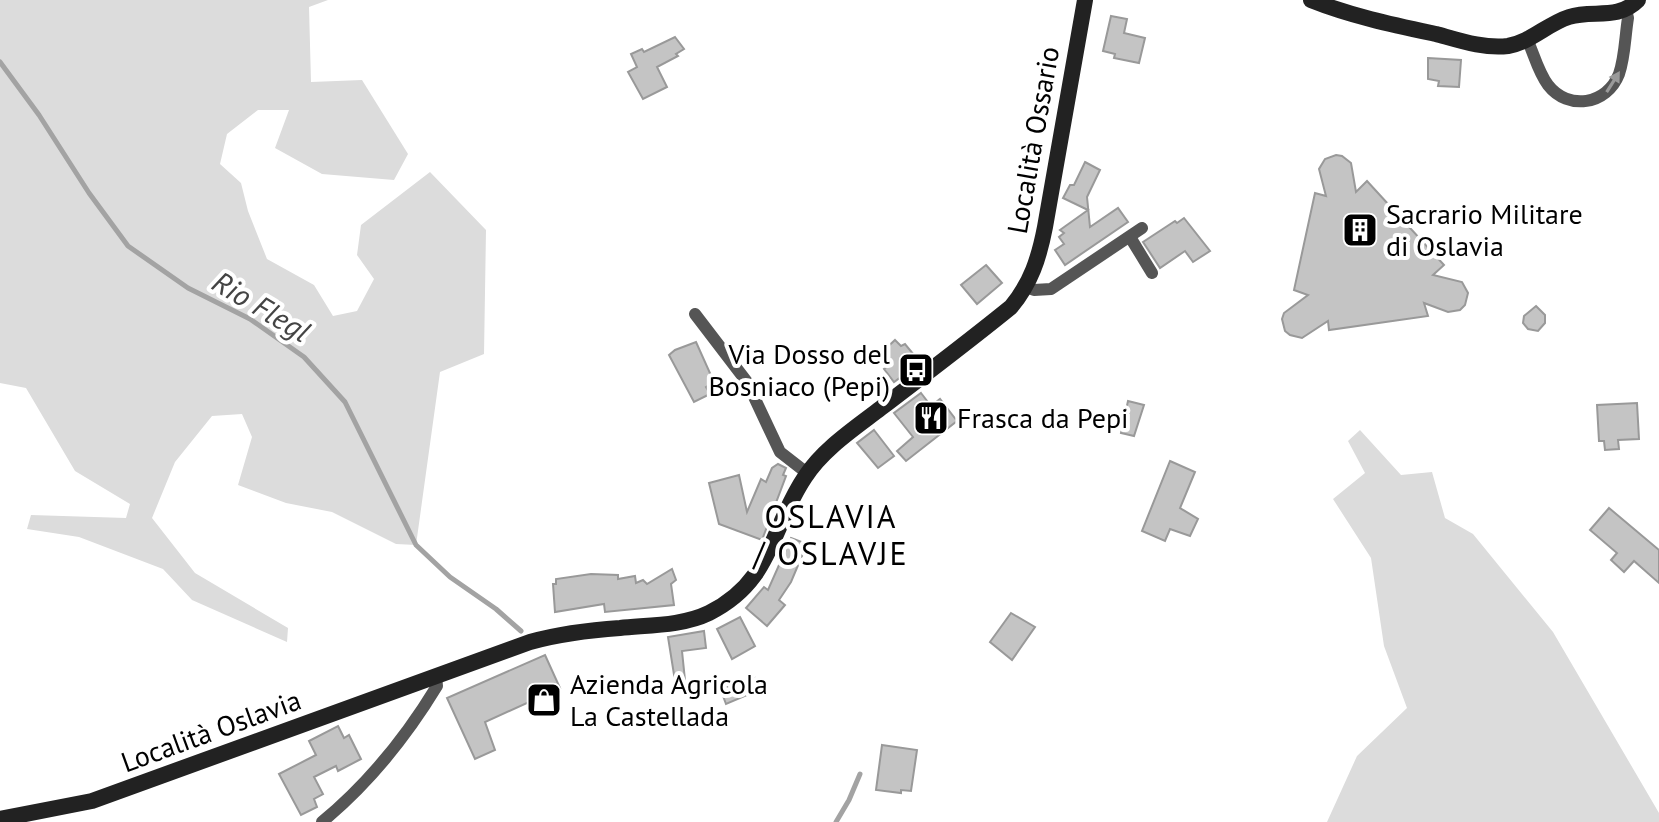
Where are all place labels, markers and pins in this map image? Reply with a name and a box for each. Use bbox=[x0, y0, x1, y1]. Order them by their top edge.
place label: Sacrario Militare di Oslavia bbox=[1386, 195, 1583, 264]
building icon: Sacrario Militare di Oslavia bbox=[1341, 211, 1379, 249]
place label: Via Dosso del Bosniaco (Pepi) bbox=[708, 335, 890, 404]
bus stop icon: Via Dosso del Bosniaco (Pepi) bbox=[897, 351, 935, 389]
restaurant icon: Frasca da Pepi bbox=[912, 399, 950, 437]
place label: Frasca da Pepi bbox=[957, 399, 1129, 436]
place label: Azienda Agricola La Castellada bbox=[570, 665, 768, 734]
shop icon: Azienda Agricola La Castellada bbox=[525, 681, 563, 719]

